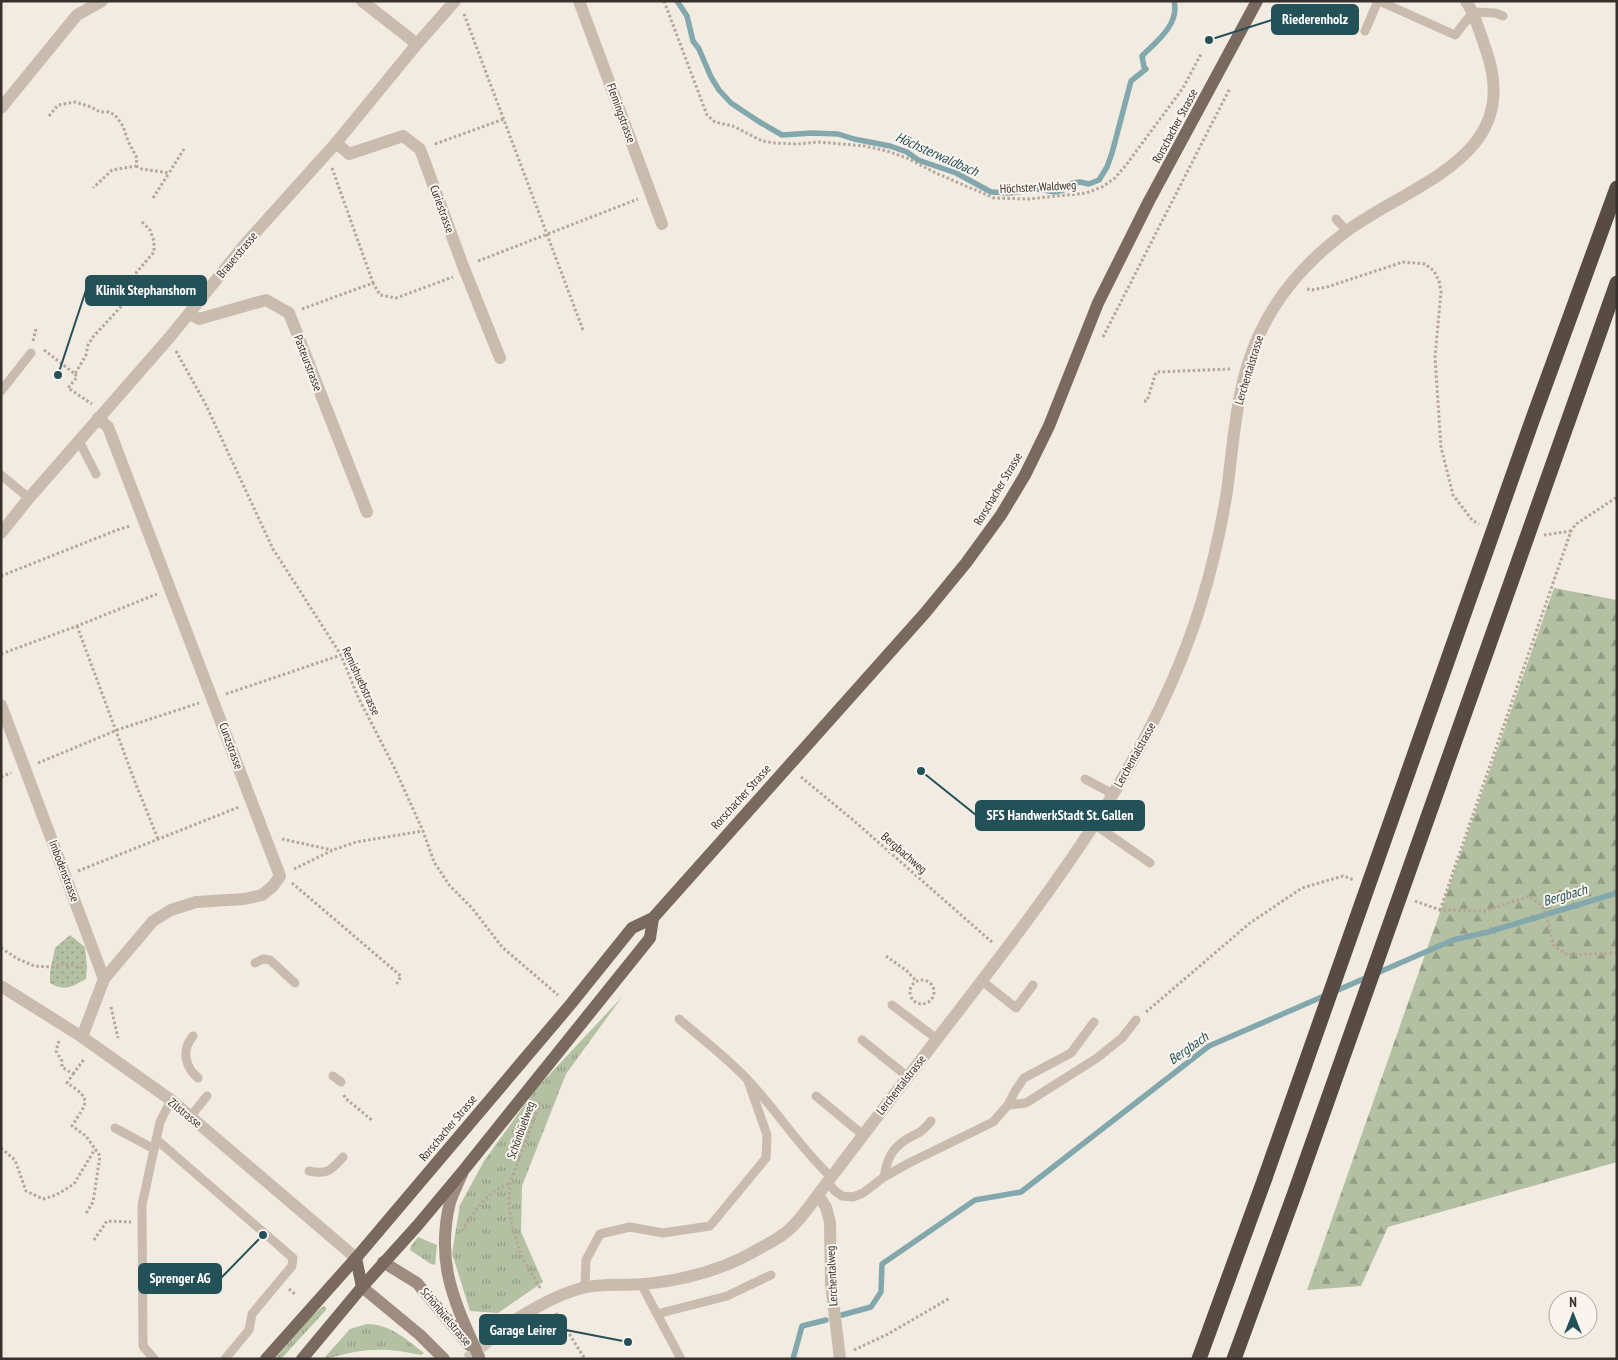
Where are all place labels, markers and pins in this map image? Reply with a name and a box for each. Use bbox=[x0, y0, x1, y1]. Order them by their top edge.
callout: Riederenholz bbox=[1272, 5, 1358, 34]
callout: Klinik Stephanshorn bbox=[86, 276, 206, 305]
callout: SFS HandwerkStadt St. Gallen bbox=[976, 801, 1144, 830]
callout: Sprenger AG bbox=[139, 1264, 221, 1293]
callout: Garage Leirer bbox=[480, 1315, 566, 1344]

